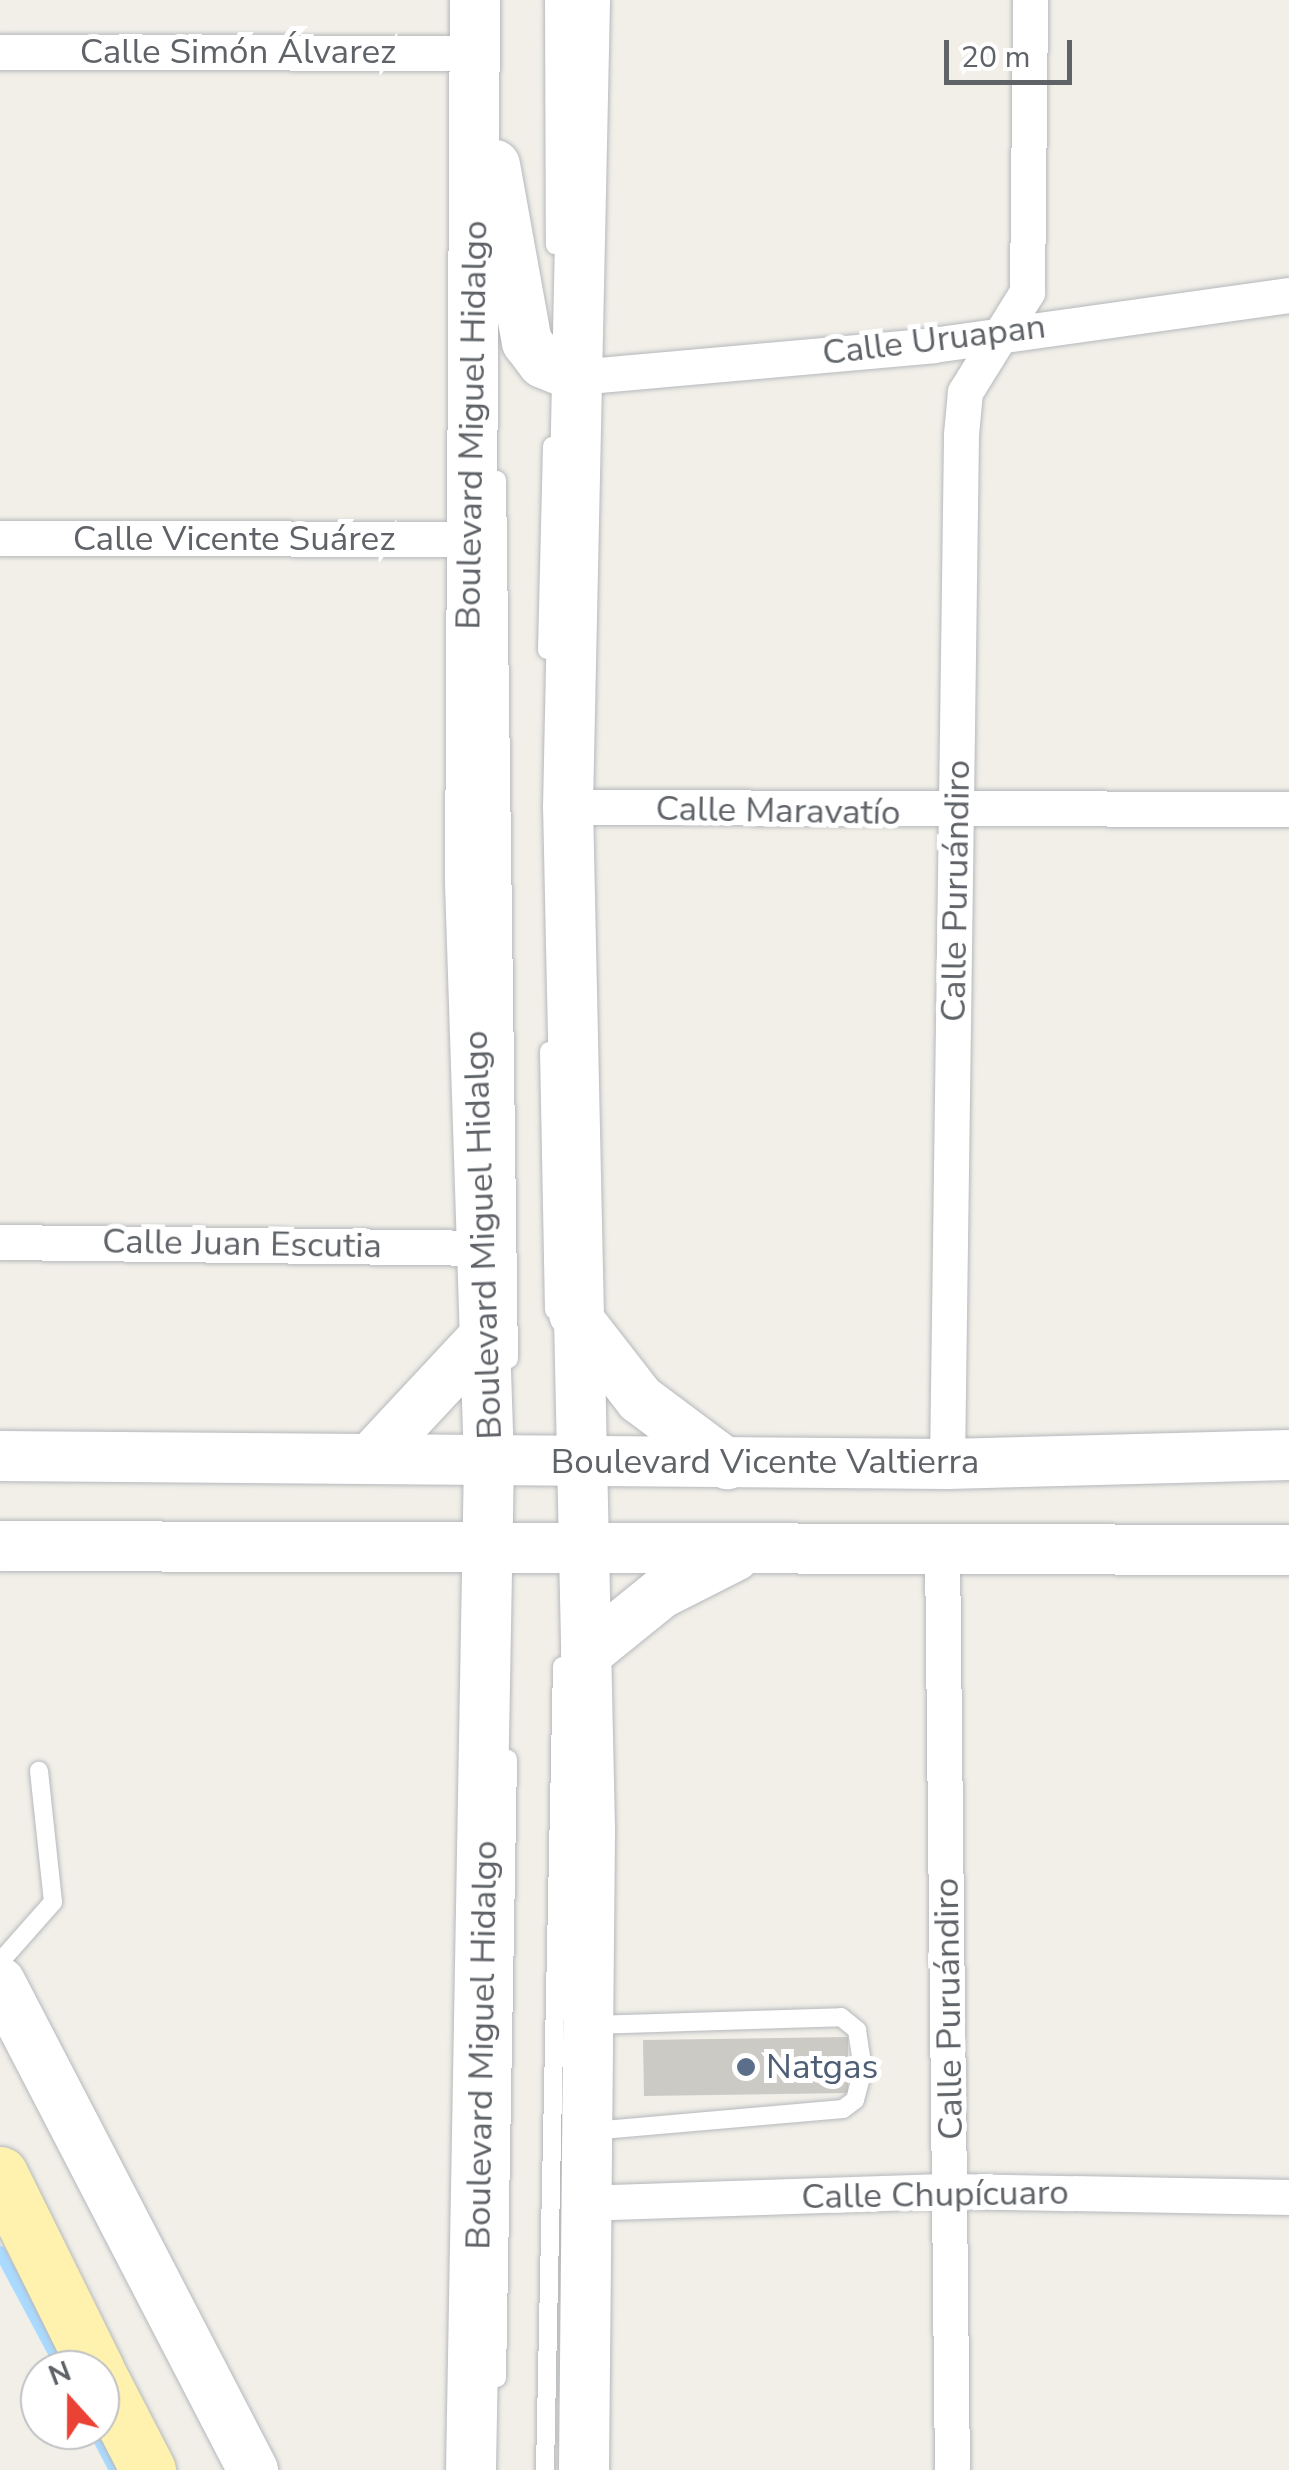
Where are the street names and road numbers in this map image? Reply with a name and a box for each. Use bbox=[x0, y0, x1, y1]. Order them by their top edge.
street label: Calle Simón Álvarez bbox=[80, 31, 396, 73]
street label: Boulevard Miguel Hidalgo bbox=[447, 220, 497, 630]
street label: Calle Uruapan bbox=[820, 305, 1048, 375]
street label: Calle Vicente Suárez bbox=[73, 518, 395, 560]
street label: Calle Puruándiro bbox=[933, 760, 979, 1022]
street label: Calle Maravatío bbox=[655, 788, 901, 834]
street label: Boulevard Miguel Hidalgo bbox=[455, 1030, 511, 1440]
street label: Calle Juan Escutia bbox=[102, 1221, 382, 1267]
street label: Boulevard Vicente Valtierra bbox=[551, 1441, 979, 1483]
street label: Boulevard Miguel Hidalgo bbox=[457, 1840, 507, 2250]
street label: Calle Puruándiro bbox=[926, 1878, 972, 2140]
street label: Calle Chupícuaro bbox=[801, 2172, 1069, 2218]

